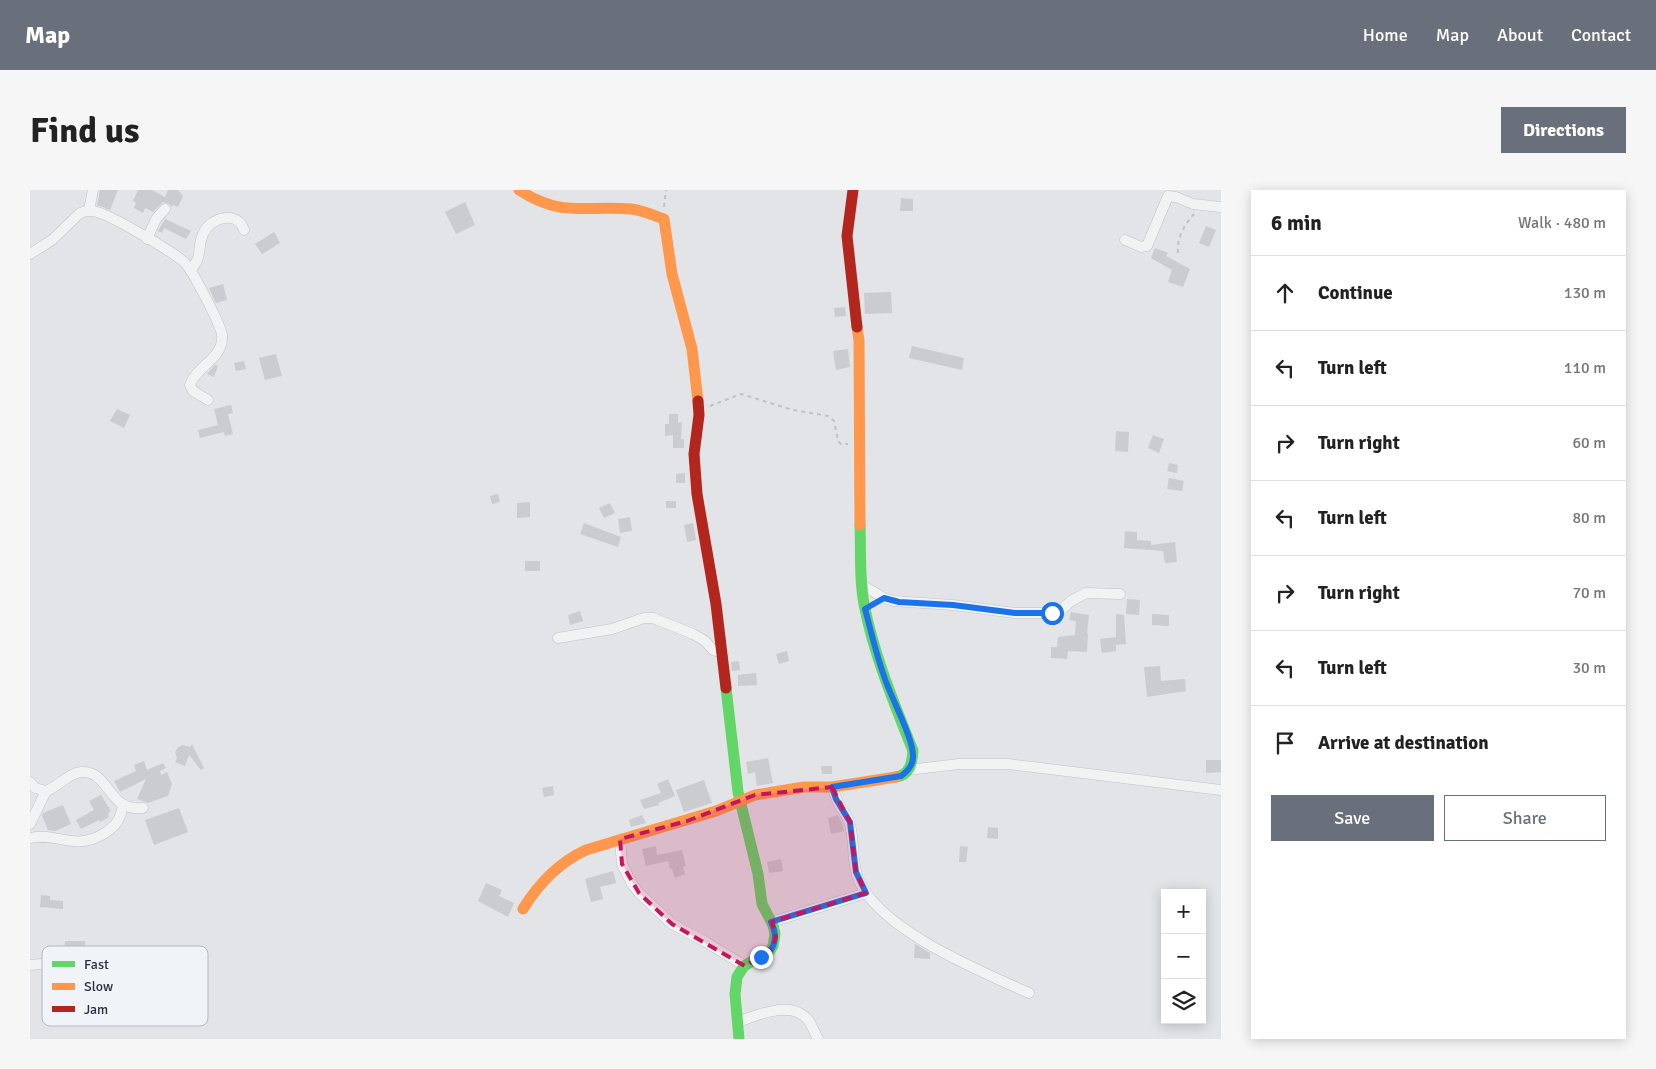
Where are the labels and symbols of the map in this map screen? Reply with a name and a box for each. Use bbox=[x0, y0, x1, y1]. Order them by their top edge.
route start bbox=[1041, 602, 1064, 625]
legend bbox=[42, 946, 208, 1026]
route end bbox=[750, 946, 773, 969]
text: Fast bbox=[84, 956, 109, 973]
text: Slow bbox=[84, 978, 113, 995]
text: Jam bbox=[84, 1001, 108, 1018]

